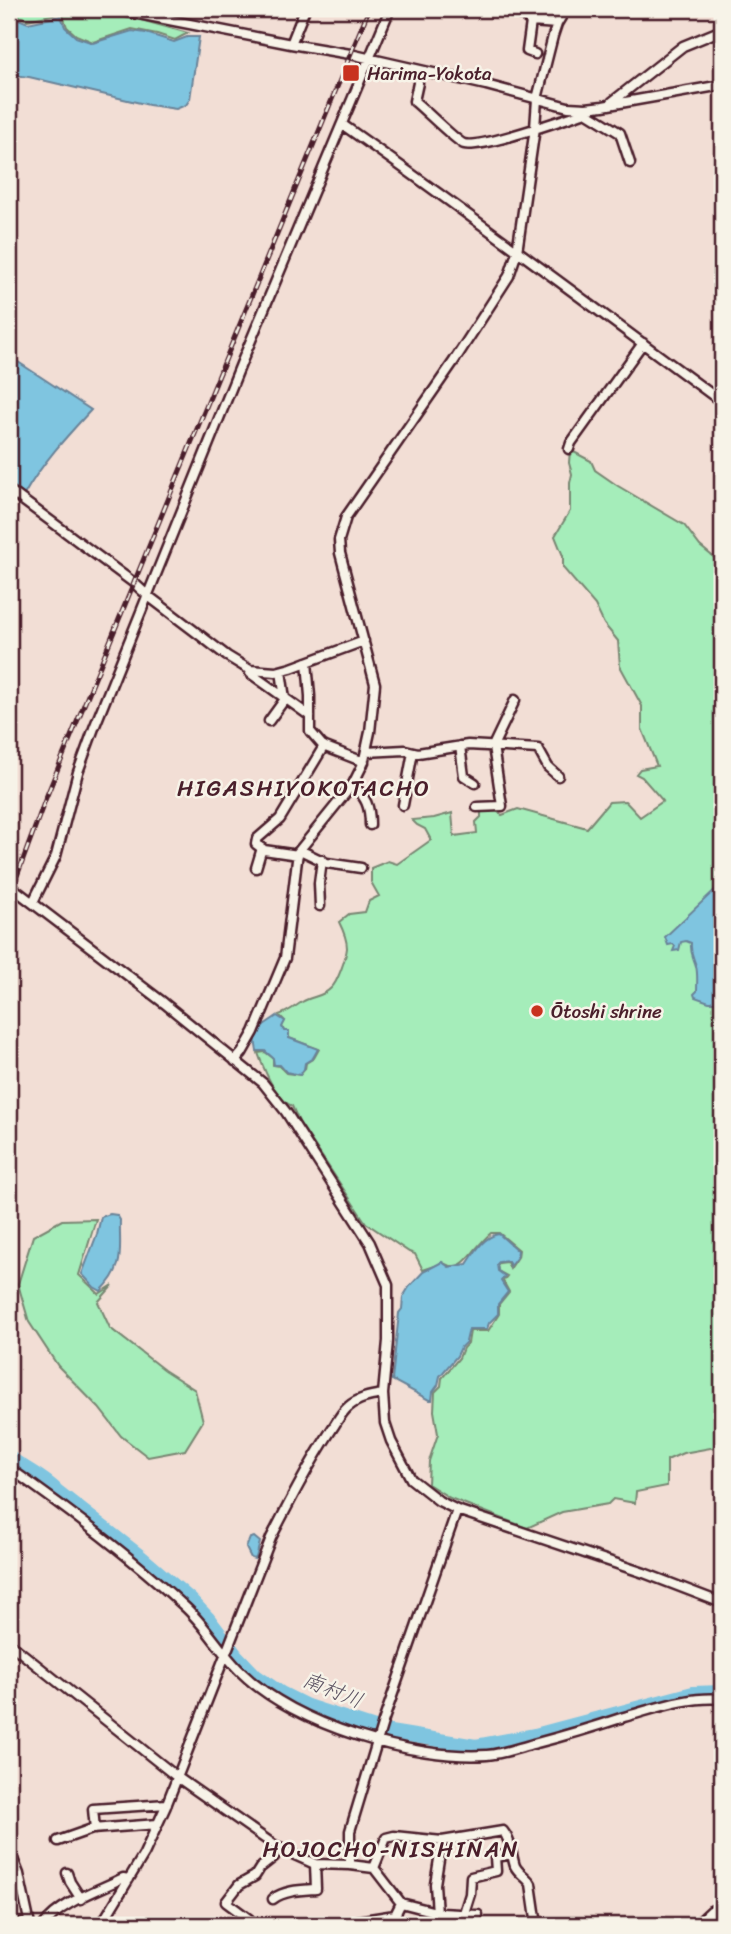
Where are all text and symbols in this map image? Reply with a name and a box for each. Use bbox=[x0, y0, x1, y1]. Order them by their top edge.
place label: Harima-Yokota bbox=[367, 57, 492, 90]
marker: Harima-Yokota bbox=[341, 63, 361, 83]
district label: HIGASHIYOKOTACHO bbox=[177, 768, 431, 809]
place label: Ōtoshi shrine bbox=[551, 995, 662, 1028]
marker: Ōtoshi shrine bbox=[529, 1003, 545, 1019]
water label: 南村川 bbox=[297, 1661, 369, 1719]
district label: HOJOCHO-NISHINAN bbox=[263, 1829, 519, 1870]

